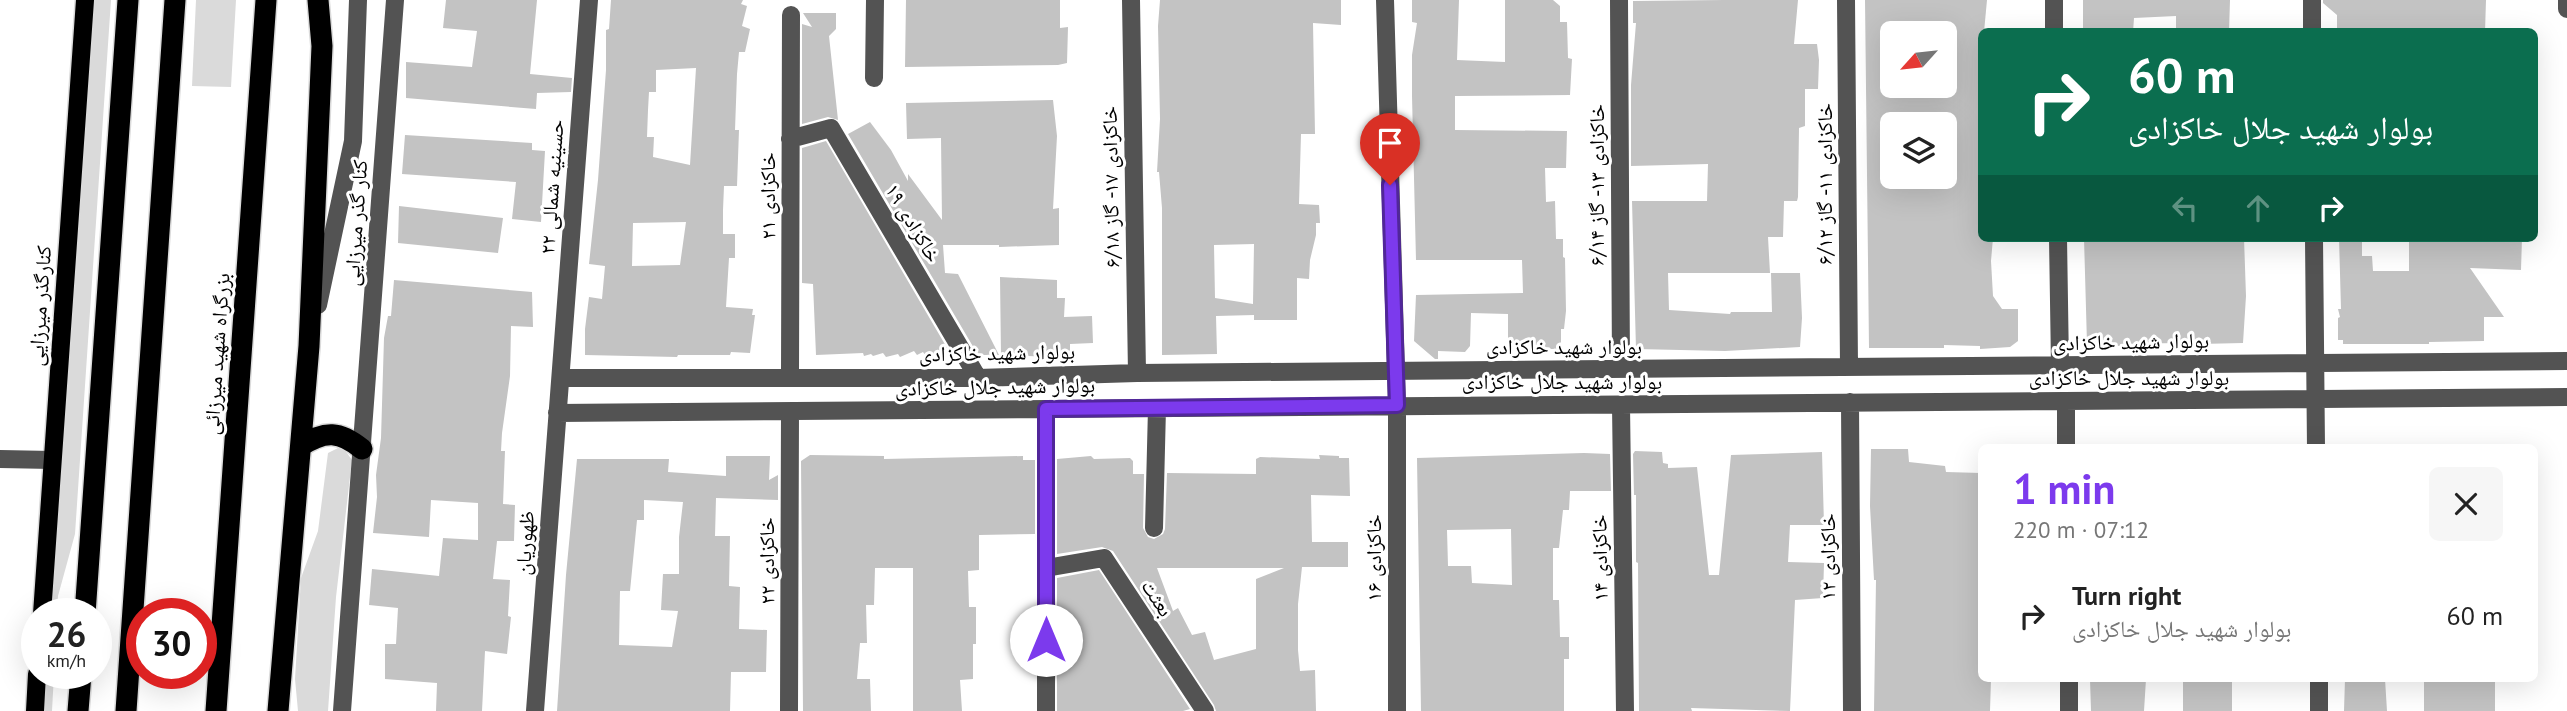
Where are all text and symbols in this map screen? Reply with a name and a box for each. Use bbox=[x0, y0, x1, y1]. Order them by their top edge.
north arrow bbox=[1880, 21, 1956, 98]
map controls bbox=[1880, 21, 1957, 189]
text: 60 m bbox=[2128, 43, 2235, 107]
icon: right bbox=[2013, 56, 2104, 147]
street label: خاکزادی ۱۱- گاز ۶/۱۲ bbox=[1811, 103, 1838, 265]
street label: خاکزادی ۱۳- گاز ۶/۱۴ bbox=[1583, 104, 1610, 266]
street label: خاکزادی ۱۷- گاز ۶/۱۸ bbox=[1096, 106, 1125, 268]
text: بولوار شهید جلال خاکزادی bbox=[2128, 106, 2433, 148]
button: layers bbox=[1880, 112, 1957, 189]
pin bbox=[1360, 113, 1420, 185]
street label: حسینیه شمالی ۲۲ bbox=[533, 119, 570, 255]
icon: arrive bbox=[1371, 124, 1409, 162]
street label: خاکزادی ۲۱ bbox=[754, 152, 781, 240]
street label: کنار گذر میرزایی bbox=[338, 159, 373, 287]
street label: خاکزادی ۱۹ bbox=[879, 178, 947, 267]
icon: left bbox=[2166, 189, 2204, 227]
icon: ahead bbox=[2239, 189, 2277, 227]
icon: right bbox=[2312, 189, 2350, 227]
street label: کنارگذر میرزایی bbox=[22, 244, 57, 367]
street label: بزرگراه شهید میرزائی bbox=[197, 272, 236, 436]
street label: بولوار شهید خاکزادی bbox=[2053, 327, 2209, 356]
street label: بولوار شهید خاکزادی bbox=[1486, 333, 1642, 360]
street label: بولوار شهید خاکزادی bbox=[919, 338, 1075, 367]
street label: بولوار شهید جلال خاکزادی bbox=[2029, 364, 2229, 391]
street label: بولوار شهید جلال خاکزادی bbox=[1462, 368, 1662, 395]
street label: بولوار شهید جلال خاکزادی bbox=[895, 371, 1095, 402]
text: 1 min bbox=[2013, 461, 2115, 516]
button: close bbox=[2429, 467, 2503, 541]
street label: ظهوریان bbox=[509, 510, 540, 576]
street label: خاکزادی ۱۲ bbox=[1814, 513, 1841, 601]
street label: خاکزادی ۱۶ bbox=[1360, 514, 1387, 602]
street label: خاکزادی ۱۴ bbox=[1585, 514, 1614, 602]
text: 220 m · 07:12 bbox=[2013, 515, 2149, 544]
street label: خاکزادی ۲۲ bbox=[753, 517, 780, 605]
street label: بعثت bbox=[1135, 574, 1179, 622]
text: Turn right bbox=[2072, 579, 2181, 612]
icon: right bbox=[2013, 597, 2051, 635]
speed limit sign: 30 bbox=[126, 598, 217, 689]
text: 60 m bbox=[2447, 599, 2503, 632]
position arrow bbox=[1009, 603, 1083, 677]
text: 26 bbox=[47, 611, 86, 657]
text: بولوار شهید جلال خاکزادی bbox=[2072, 614, 2291, 643]
text: km/h bbox=[47, 649, 86, 672]

